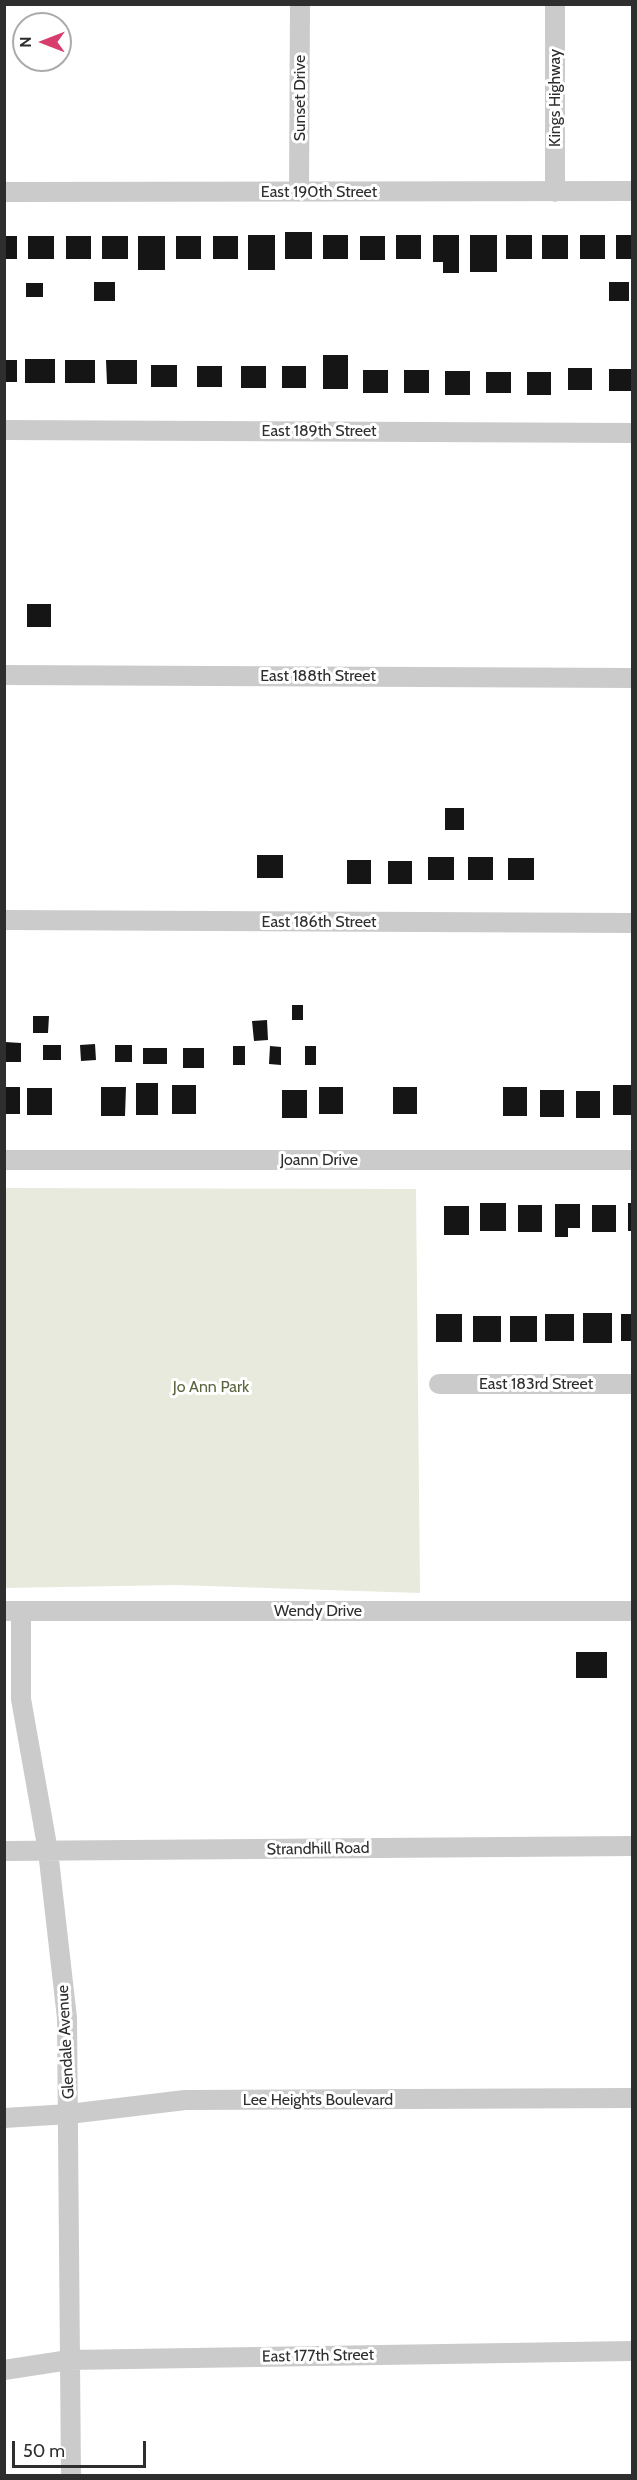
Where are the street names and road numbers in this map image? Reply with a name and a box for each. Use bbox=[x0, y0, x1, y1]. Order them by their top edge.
street label: Kings Highway bbox=[545, 49, 565, 147]
street label: Sunset Drive bbox=[290, 55, 310, 141]
street label: East 190th Street bbox=[261, 182, 377, 202]
street label: East 189th Street bbox=[262, 421, 376, 441]
street label: East 188th Street bbox=[260, 666, 376, 686]
street label: East 186th Street bbox=[262, 912, 376, 932]
street label: Joann Drive bbox=[280, 1150, 358, 1170]
street label: East 183rd Street bbox=[479, 1374, 593, 1394]
street label: Wendy Drive bbox=[274, 1601, 362, 1621]
street label: Strandhill Road bbox=[266, 1839, 370, 1859]
street label: Glendale Avenue bbox=[53, 1984, 79, 2100]
street label: Lee Heights Boulevard bbox=[243, 2090, 393, 2110]
street label: East 177th Street bbox=[262, 2345, 374, 2367]

